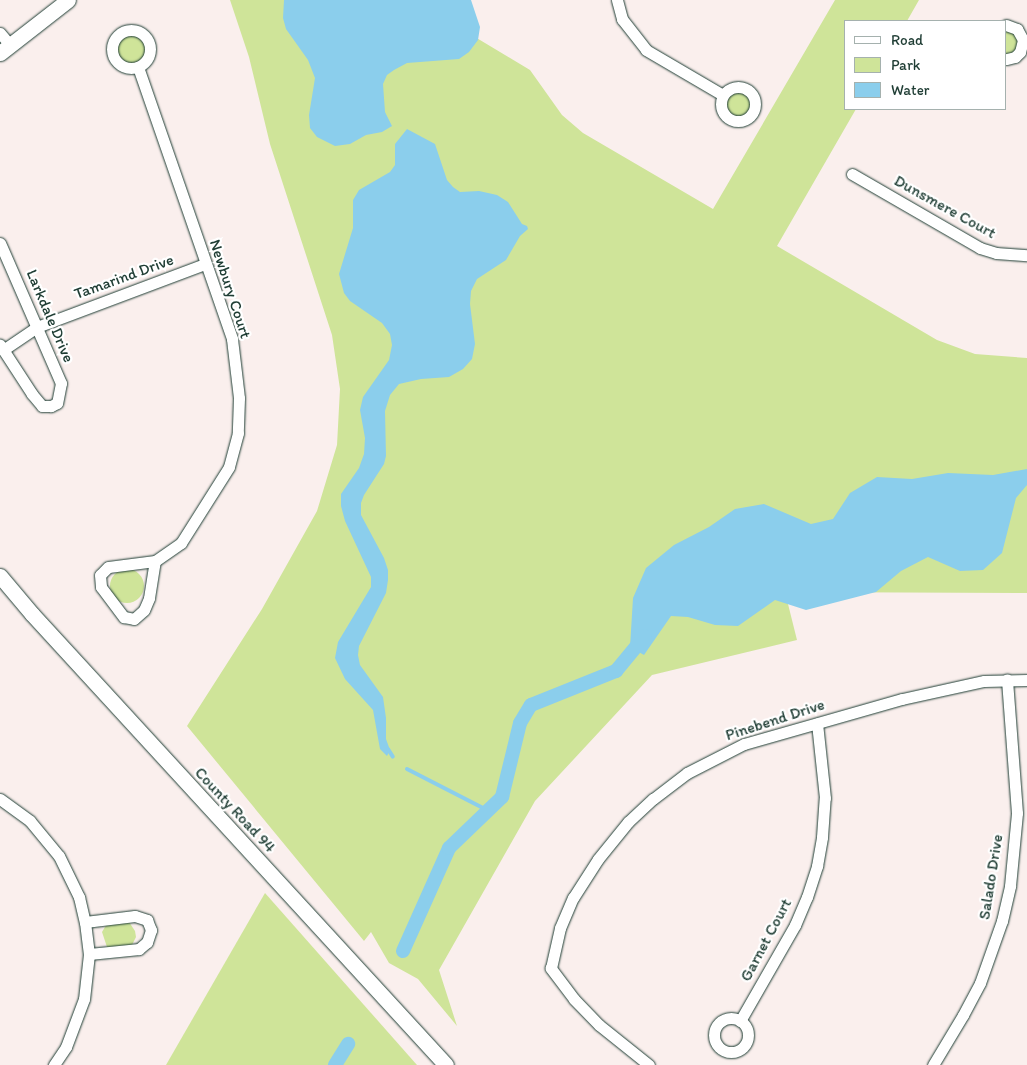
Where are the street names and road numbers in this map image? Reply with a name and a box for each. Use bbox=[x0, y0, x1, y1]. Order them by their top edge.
street label: Dunsmere Court bbox=[891, 171, 999, 243]
street label: Newbury Court bbox=[205, 237, 255, 341]
street label: Tamarind Drive bbox=[72, 250, 176, 304]
street label: Larkdale Drive bbox=[22, 267, 78, 365]
street label: Pinebend Drive bbox=[723, 695, 827, 745]
street label: County Road 94 bbox=[191, 763, 279, 857]
street label: Salado Drive bbox=[975, 833, 1007, 921]
street label: Garnet Court bbox=[736, 895, 796, 985]

